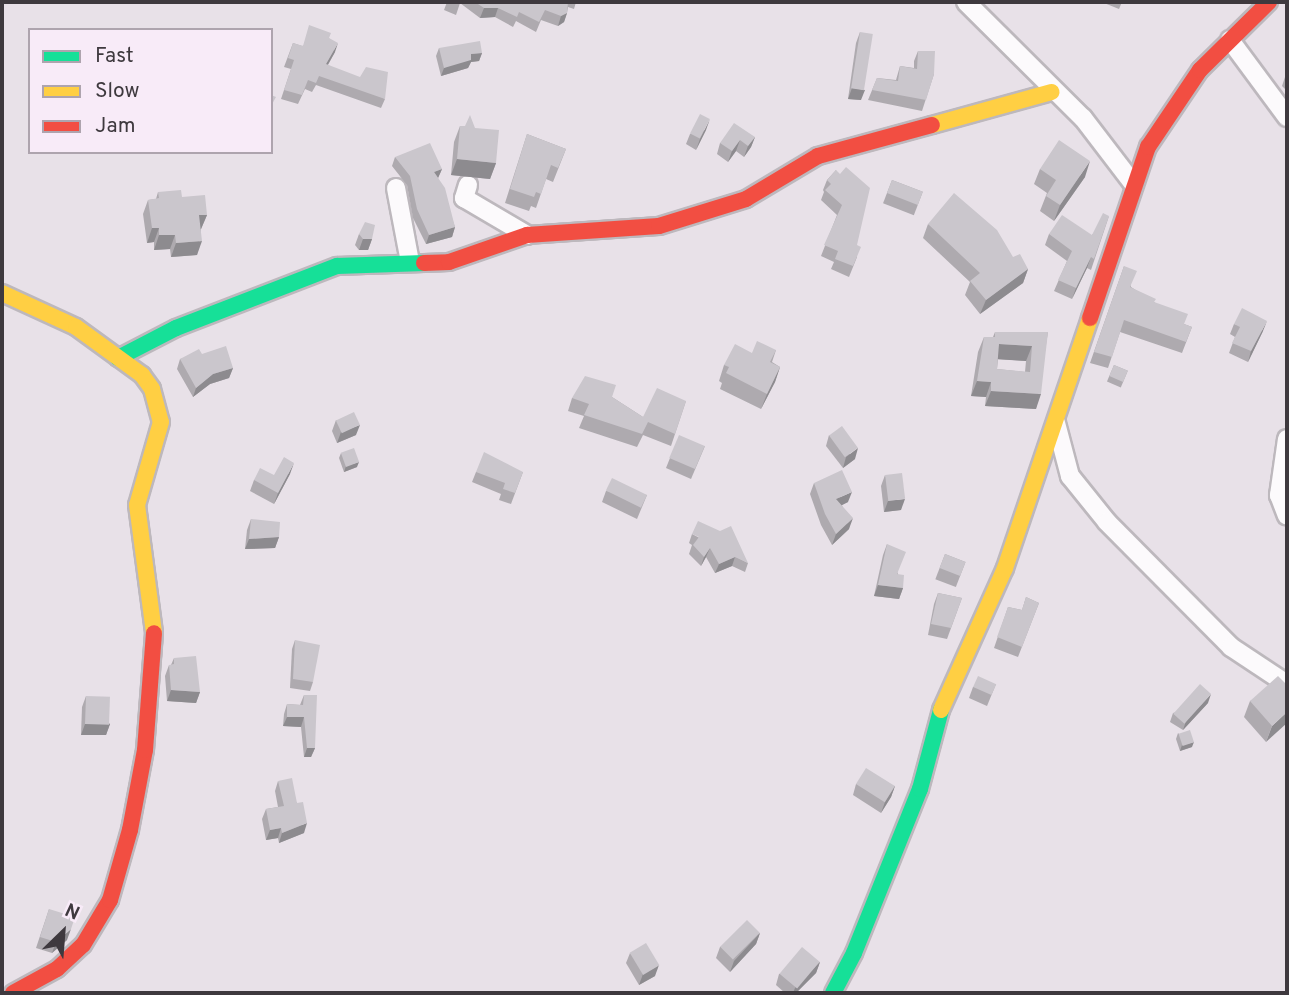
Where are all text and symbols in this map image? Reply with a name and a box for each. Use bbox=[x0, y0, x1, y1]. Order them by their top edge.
legend bbox=[28, 28, 273, 154]
text: Fast bbox=[95, 43, 134, 70]
text: Slow bbox=[95, 78, 140, 105]
text: Jam bbox=[95, 113, 136, 140]
north arrow bbox=[28, 897, 98, 967]
text: N bbox=[61, 899, 83, 927]

